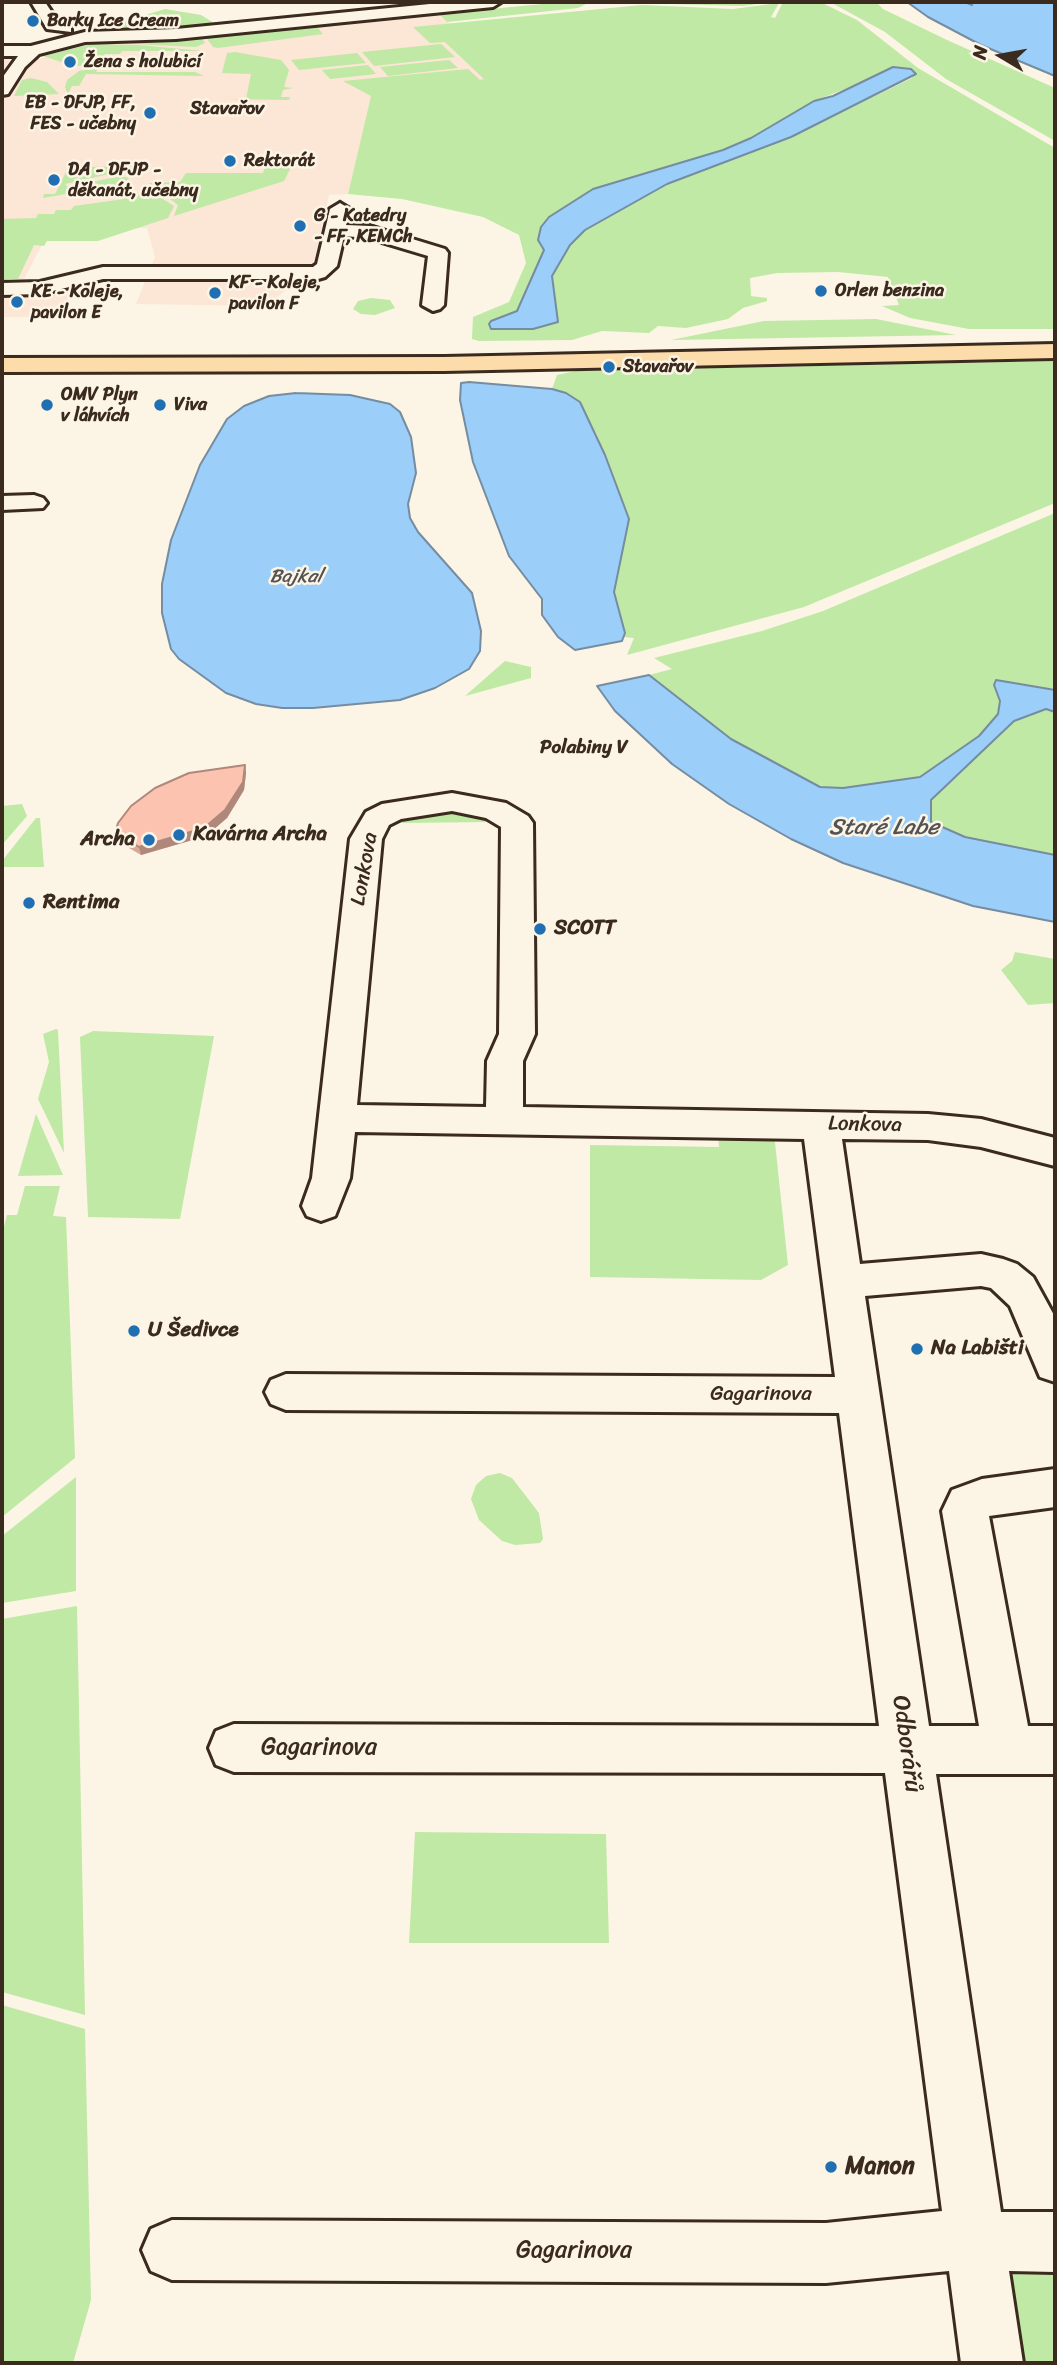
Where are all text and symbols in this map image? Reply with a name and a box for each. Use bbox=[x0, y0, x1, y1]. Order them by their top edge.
place label: Barky Ice Cream bbox=[47, 10, 179, 32]
marker: Barky Ice Cream bbox=[25, 13, 41, 29]
north arrow bbox=[966, 21, 1036, 91]
text: N bbox=[962, 43, 997, 62]
place label: Žena s holubicí bbox=[84, 51, 201, 73]
marker: Žena s holubicí bbox=[62, 54, 78, 70]
place label: EB - DFJP, FF, FES - učebny bbox=[25, 92, 136, 134]
district label: Stavařov bbox=[190, 98, 264, 120]
marker: EB - DFJP, FF, FES - učebny bbox=[142, 105, 158, 121]
place label: Rektorát bbox=[244, 150, 315, 172]
marker: Rektorát bbox=[222, 153, 238, 169]
place label: DA - DFJP - děkanát, učebny bbox=[68, 159, 198, 202]
marker: DA - DFJP - děkanát, učebny bbox=[46, 172, 62, 188]
place label: G - Katedry - FF, KEMCh bbox=[314, 205, 413, 248]
marker: G - Katedry - FF, KEMCh bbox=[292, 218, 308, 234]
place label: KF - Koleje, pavilon F bbox=[229, 272, 321, 314]
place label: Orlen benzina bbox=[835, 280, 944, 302]
place label: KE - Koleje, pavilon E bbox=[31, 281, 123, 324]
marker: Orlen benzina bbox=[813, 283, 829, 299]
marker: KF - Koleje, pavilon F bbox=[207, 285, 223, 301]
marker: KE - Koleje, pavilon E bbox=[9, 294, 25, 310]
place label: Stavařov bbox=[623, 356, 693, 378]
marker: Stavařov bbox=[601, 359, 617, 375]
place label: OMV Plyn v láhvích bbox=[61, 384, 138, 426]
place label: Viva bbox=[174, 394, 207, 416]
marker: OMV Plyn v láhvích bbox=[39, 397, 55, 413]
marker: Viva bbox=[152, 397, 168, 413]
water label: Bajkal bbox=[270, 566, 322, 588]
district label: Polabiny V bbox=[540, 737, 628, 759]
water label: Staré Labe bbox=[829, 814, 939, 842]
place label: Kavárna Archa bbox=[193, 822, 327, 848]
place label: Archa bbox=[81, 827, 135, 853]
marker: Kavárna Archa bbox=[171, 827, 187, 843]
street label: Lonkova bbox=[346, 830, 384, 908]
marker: Archa bbox=[141, 832, 157, 848]
place label: Rentima bbox=[43, 890, 120, 916]
marker: Rentima bbox=[21, 895, 37, 911]
place label: SCOTT bbox=[554, 916, 616, 942]
marker: SCOTT bbox=[532, 921, 548, 937]
street label: Lonkova bbox=[828, 1112, 902, 1138]
place label: U Šedivce bbox=[148, 1318, 239, 1344]
marker: U Šedivce bbox=[126, 1323, 142, 1339]
place label: Na Labišti bbox=[931, 1336, 1024, 1362]
marker: Na Labišti bbox=[909, 1341, 925, 1357]
street label: Gagarinova bbox=[710, 1382, 812, 1408]
street label: Odborářů bbox=[885, 1694, 927, 1794]
street label: Gagarinova bbox=[261, 1734, 377, 1762]
place label: Manon bbox=[845, 2153, 915, 2181]
marker: Manon bbox=[823, 2159, 839, 2175]
street label: Gagarinova bbox=[516, 2237, 632, 2265]

